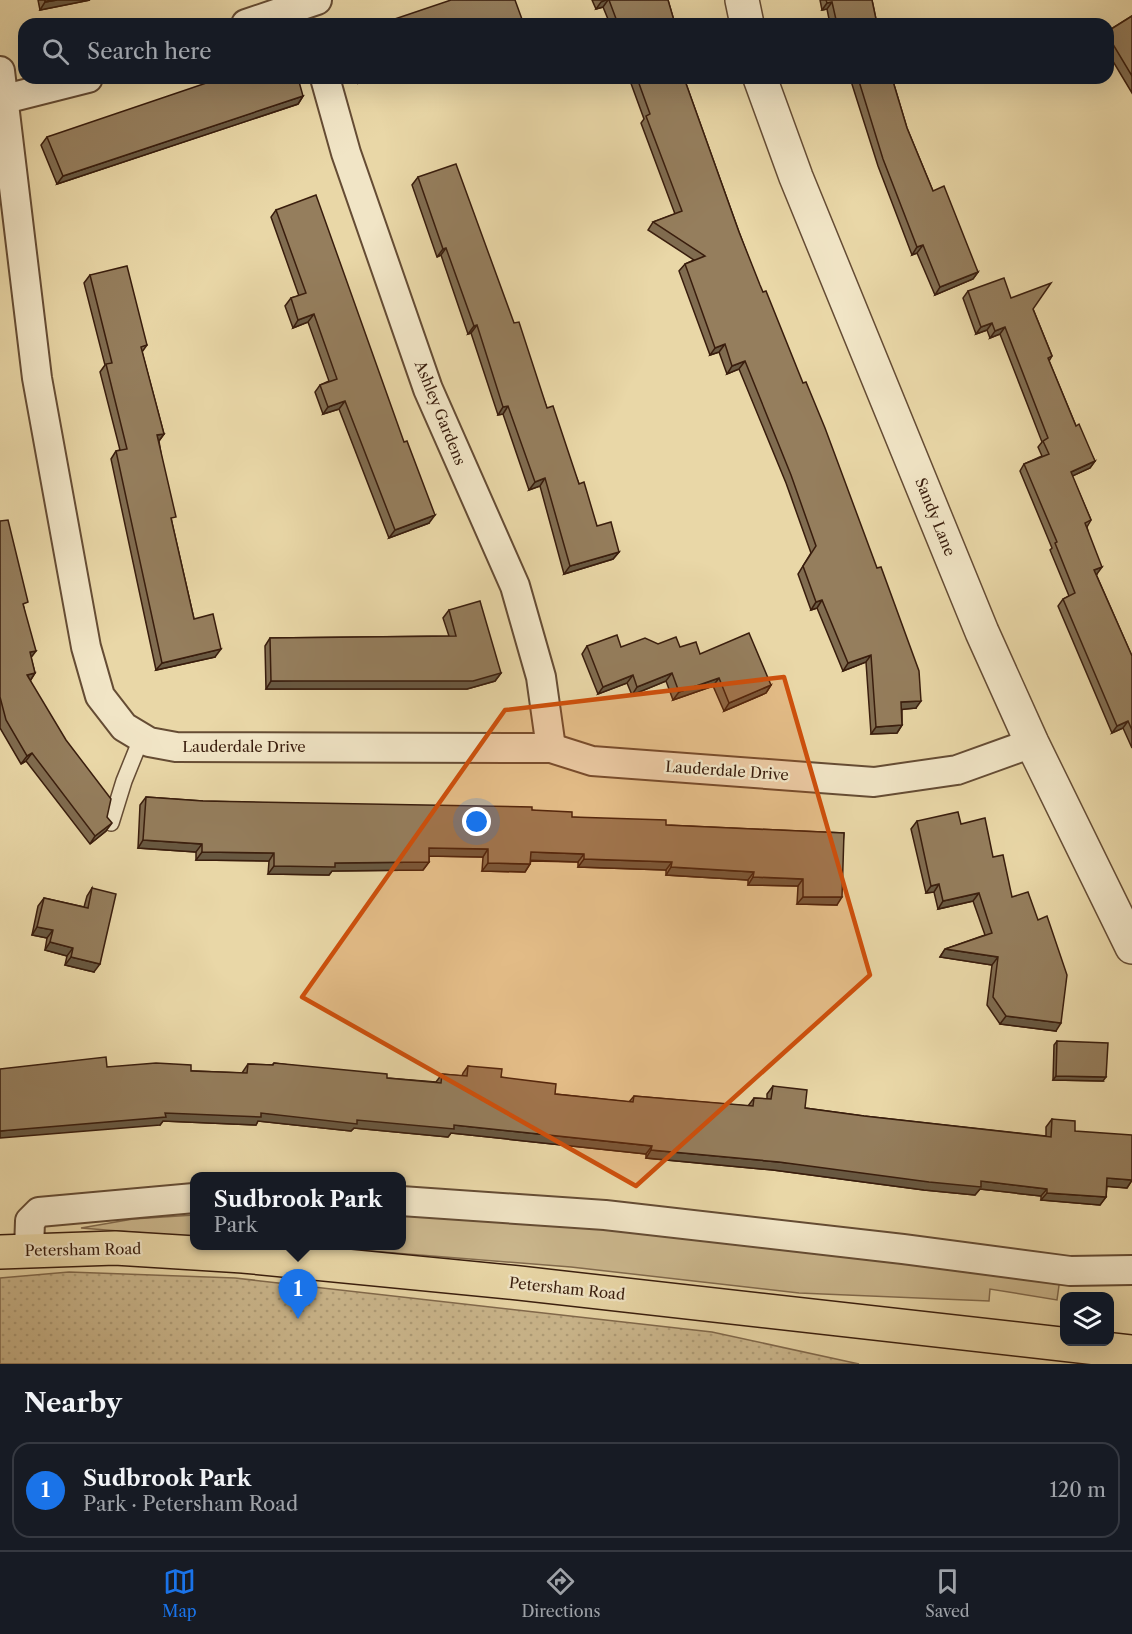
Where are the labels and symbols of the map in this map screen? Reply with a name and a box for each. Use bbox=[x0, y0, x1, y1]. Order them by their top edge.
street label: Ashley Gardens bbox=[410, 357, 470, 468]
street label: Sandy Lane bbox=[911, 475, 960, 559]
street label: Lauderdale Drive bbox=[182, 737, 306, 756]
street label: Lauderdale Drive bbox=[665, 757, 789, 784]
your location bbox=[462, 807, 491, 836]
street label: Petersham Road bbox=[24, 1239, 142, 1260]
pin: 1 bbox=[278, 1270, 318, 1319]
street label: Petersham Road bbox=[508, 1273, 626, 1304]

